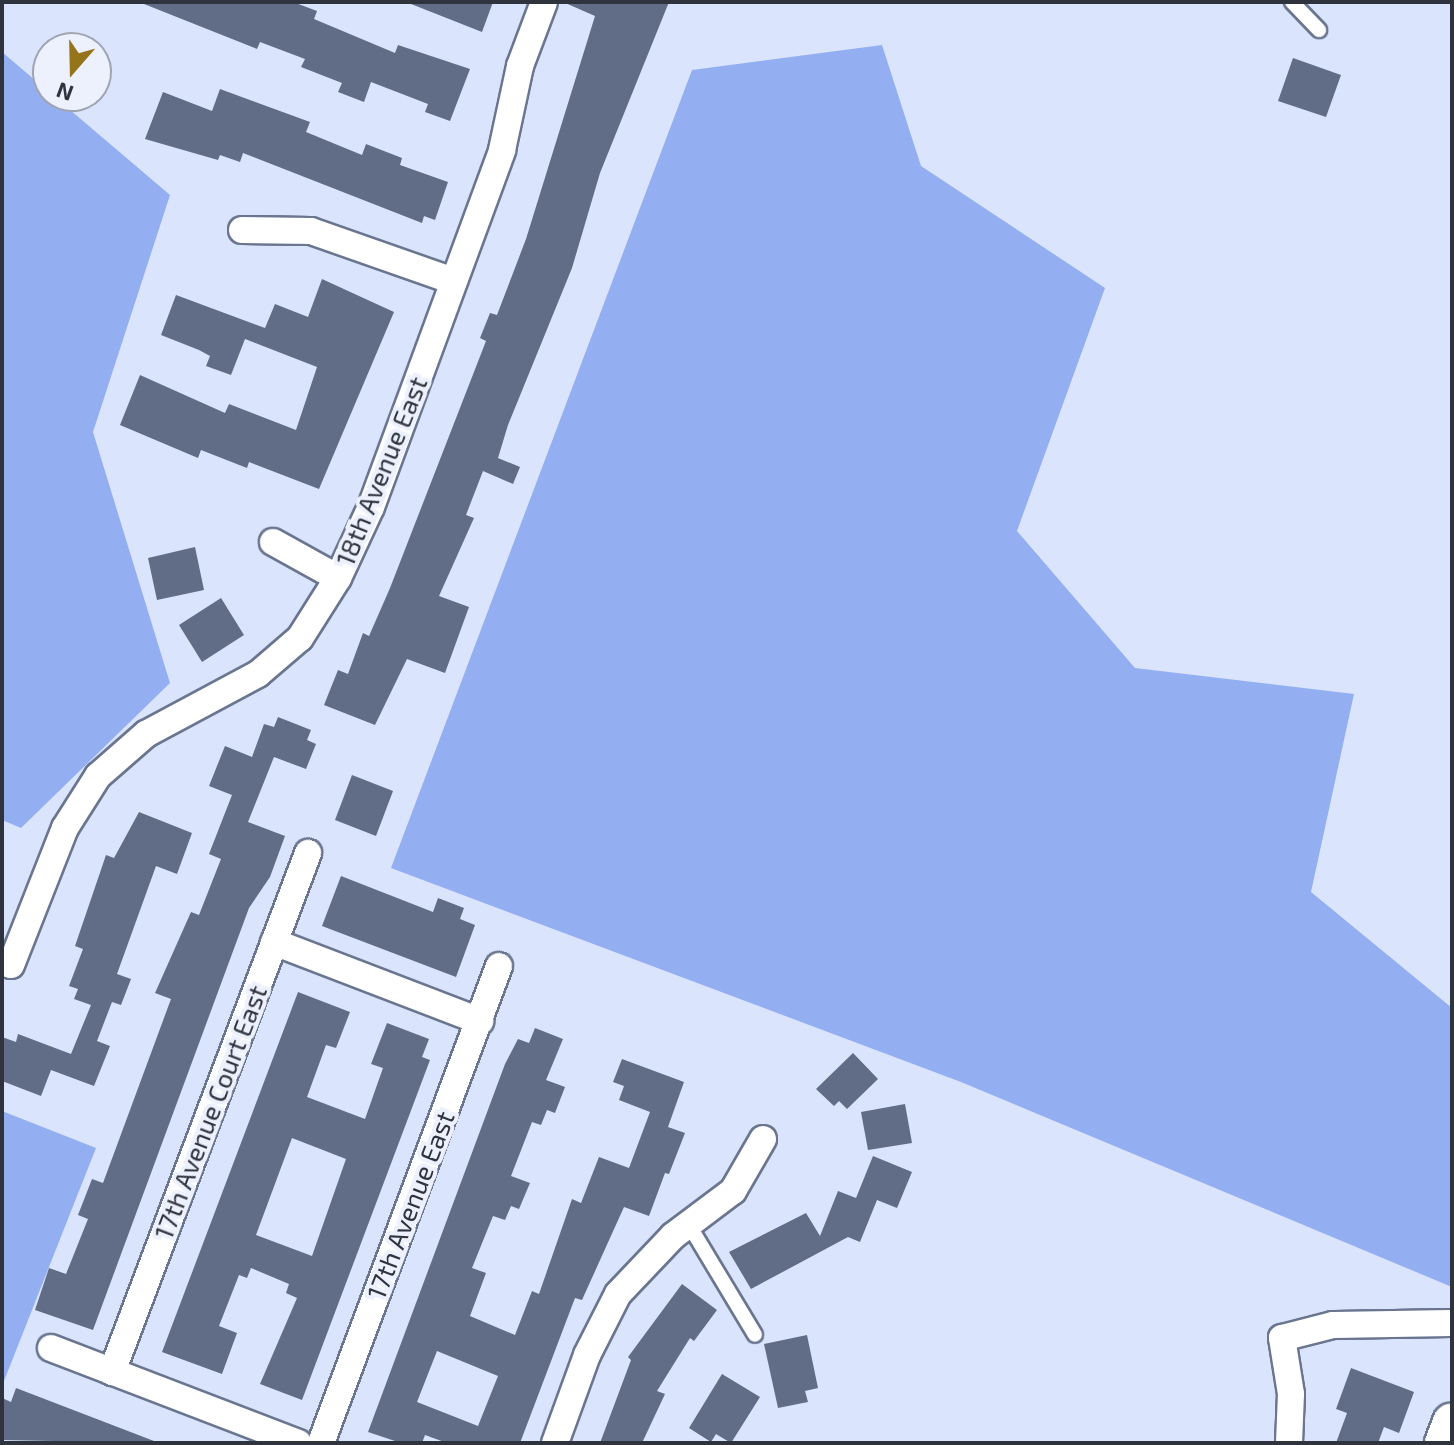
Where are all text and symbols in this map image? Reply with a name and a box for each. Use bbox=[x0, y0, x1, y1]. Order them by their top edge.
north arrow bbox=[32, 32, 112, 112]
text: N bbox=[53, 78, 76, 108]
street label: 18th Avenue East bbox=[329, 372, 433, 570]
street label: 17th Avenue Court East bbox=[147, 980, 273, 1244]
street label: 17th Avenue East bbox=[360, 1106, 460, 1304]

